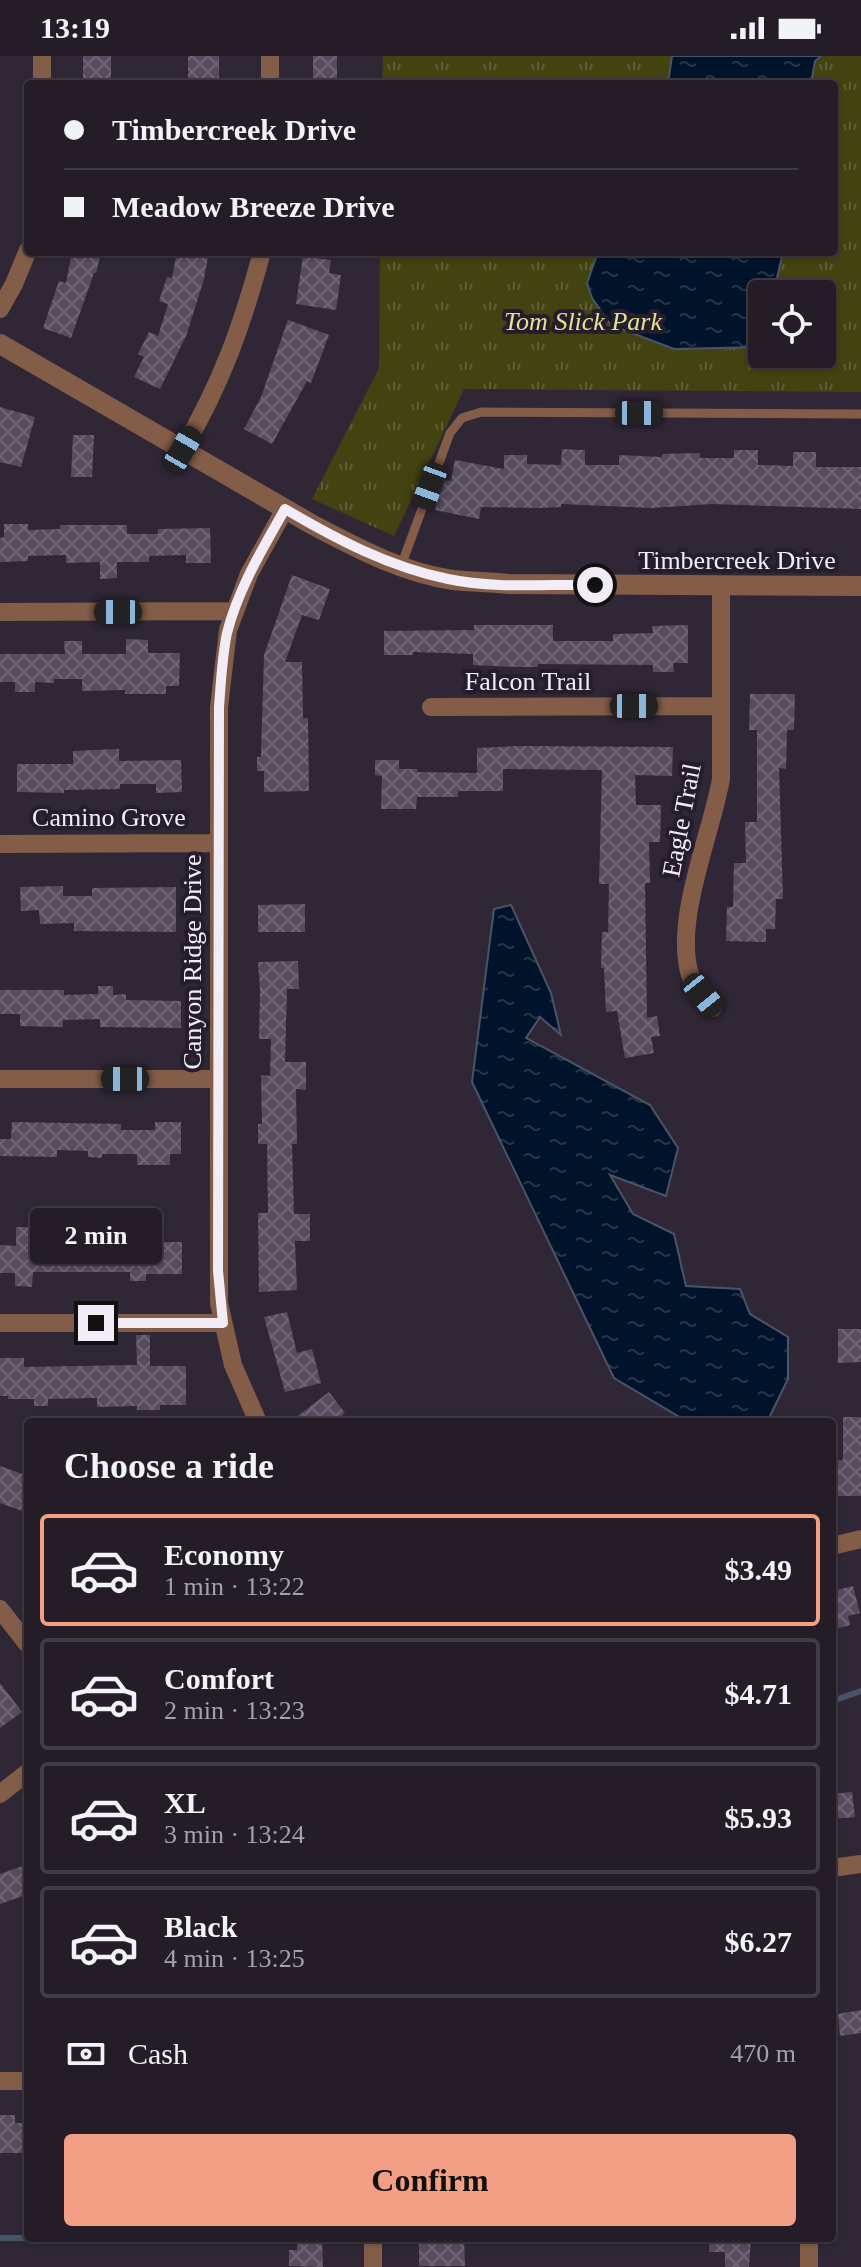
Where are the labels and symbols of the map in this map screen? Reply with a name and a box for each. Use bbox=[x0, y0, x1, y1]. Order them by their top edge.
park label: Tom Slick Park bbox=[504, 307, 662, 336]
car bbox=[615, 401, 663, 425]
car bbox=[161, 422, 205, 476]
car bbox=[411, 459, 449, 513]
street label: Timbercreek Drive bbox=[638, 546, 836, 575]
route start bbox=[577, 567, 613, 603]
car bbox=[94, 600, 142, 624]
street label: Falcon Trail bbox=[465, 667, 591, 696]
car bbox=[610, 694, 658, 718]
street label: Eagle Trail bbox=[656, 761, 707, 879]
street label: Camino Grove bbox=[32, 803, 186, 832]
street label: Canyon Ridge Drive bbox=[178, 854, 207, 1070]
car bbox=[679, 969, 727, 1021]
car bbox=[101, 1067, 149, 1091]
callout: 2 min bbox=[30, 1207, 162, 1263]
route end bbox=[78, 1305, 114, 1341]

